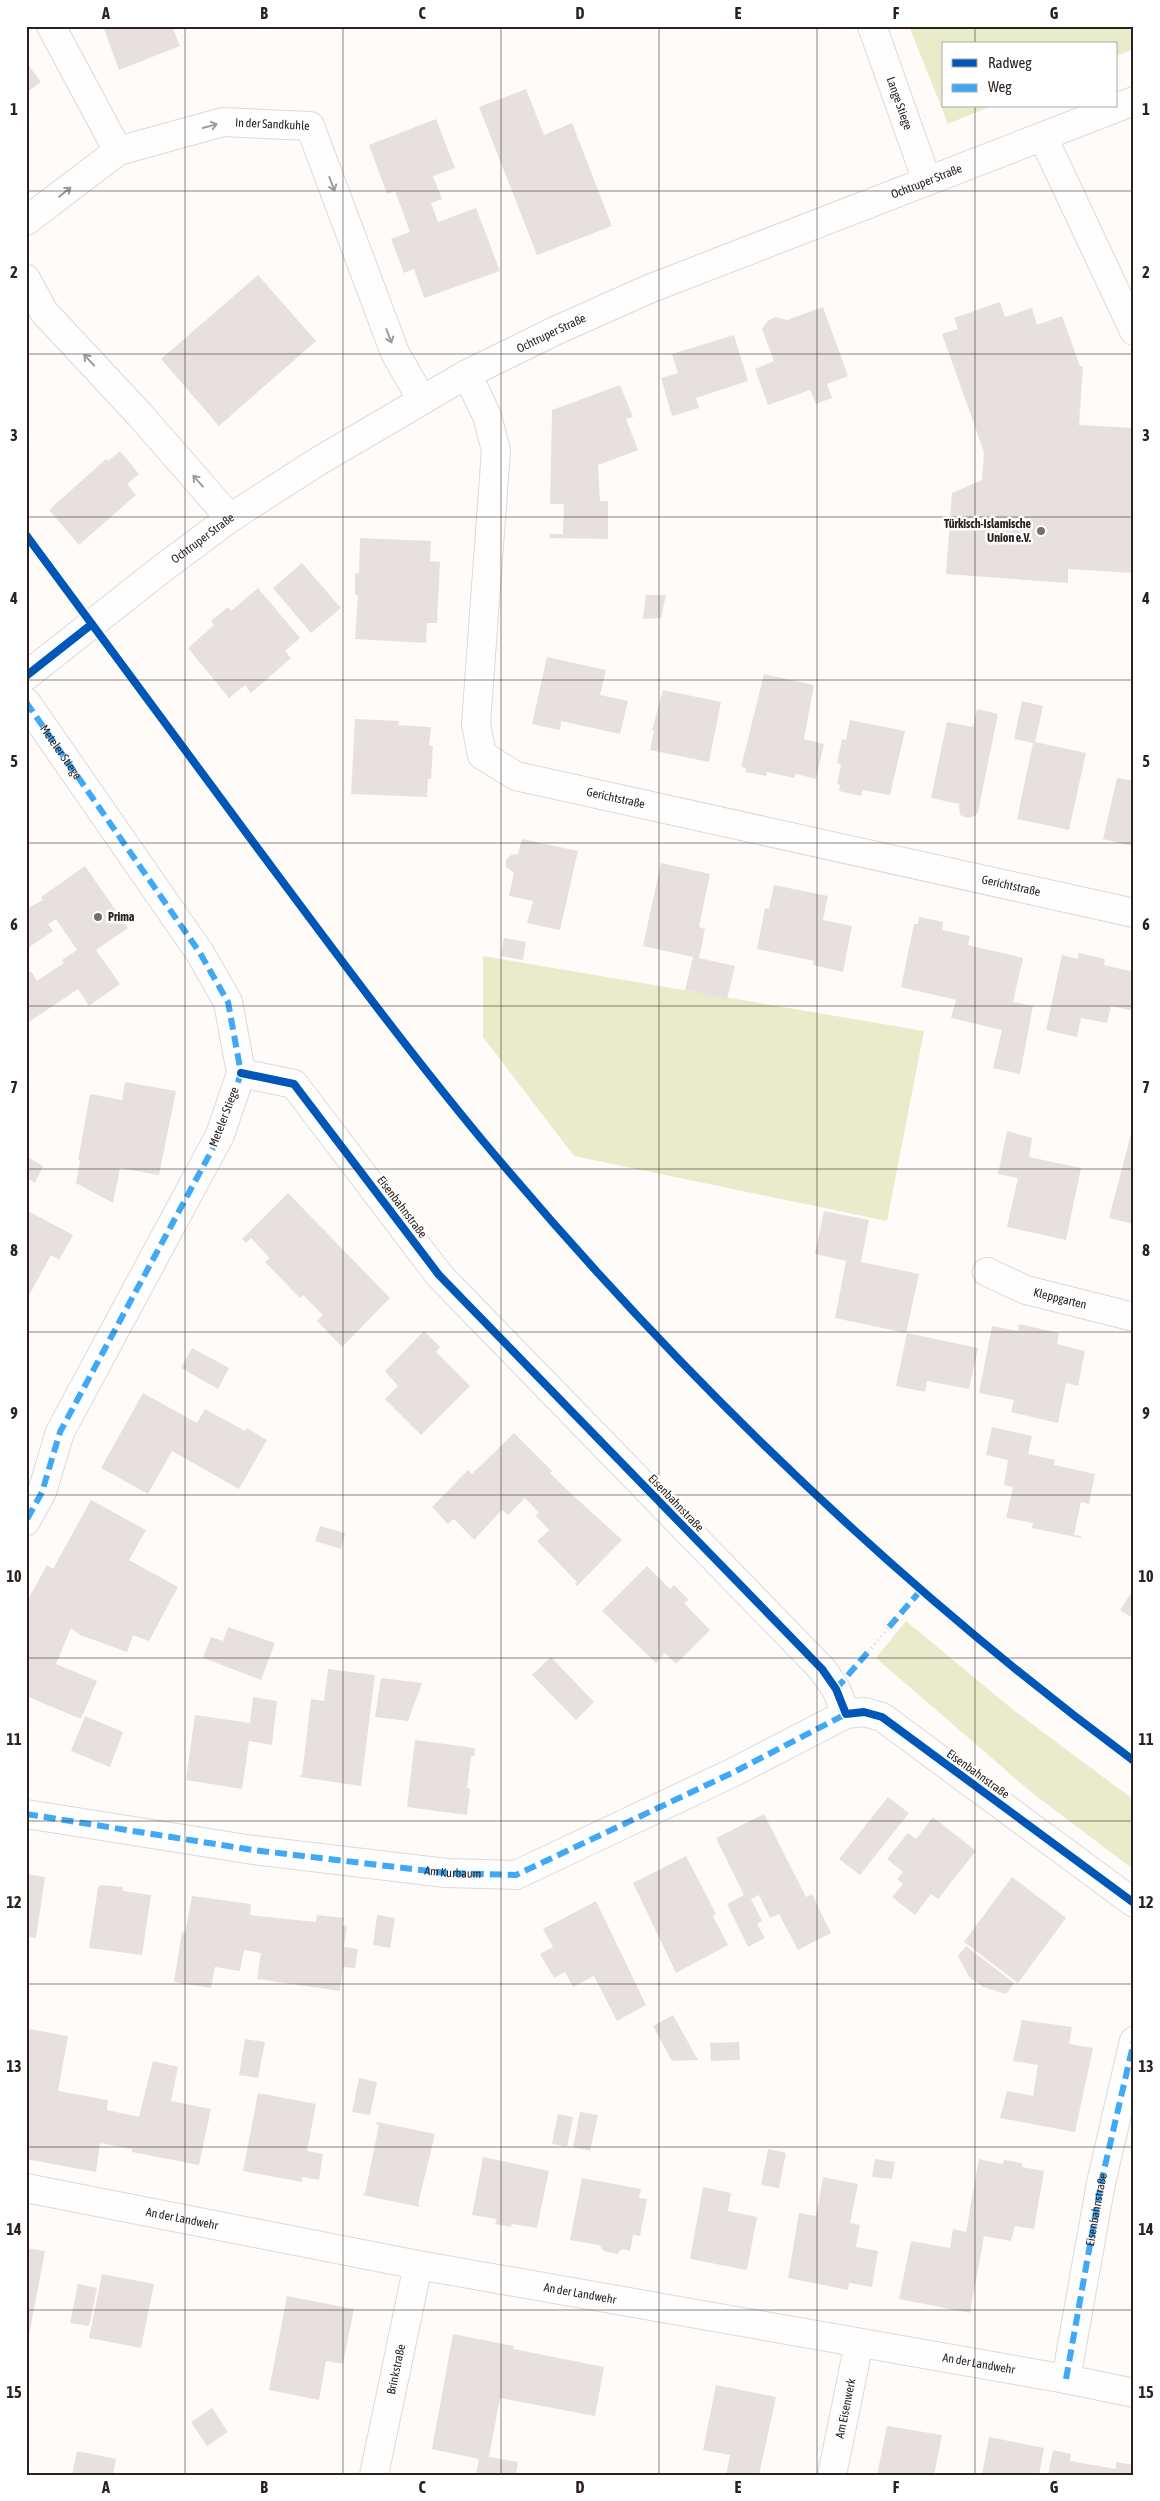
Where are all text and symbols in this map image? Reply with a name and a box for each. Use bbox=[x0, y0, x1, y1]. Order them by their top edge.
text: A bbox=[101, 4, 110, 22]
text: B bbox=[260, 4, 268, 22]
text: C bbox=[418, 4, 426, 22]
text: D bbox=[576, 4, 585, 22]
text: E bbox=[735, 4, 742, 22]
text: F bbox=[893, 4, 900, 22]
text: G bbox=[1050, 4, 1059, 22]
legend bbox=[942, 42, 1118, 108]
text: Radweg bbox=[988, 54, 1032, 71]
street label: Lange Stiege bbox=[884, 75, 915, 132]
text: Weg bbox=[988, 78, 1012, 95]
text: 1 bbox=[10, 100, 18, 118]
text: 1 bbox=[1142, 100, 1150, 118]
street label: In der Sandkuhle bbox=[235, 116, 310, 133]
one-way arrow bbox=[202, 121, 218, 130]
street label: Ochtruper Straße bbox=[889, 161, 964, 201]
one-way arrow bbox=[328, 176, 337, 191]
one-way arrow bbox=[58, 186, 71, 197]
text: 2 bbox=[10, 263, 18, 281]
text: 2 bbox=[1142, 263, 1150, 281]
street label: Ochtruper Straße bbox=[514, 311, 588, 356]
one-way arrow bbox=[385, 328, 394, 343]
one-way arrow bbox=[83, 354, 95, 367]
text: 3 bbox=[10, 426, 18, 444]
text: 3 bbox=[1142, 426, 1150, 444]
one-way arrow bbox=[193, 475, 204, 488]
street label: Ochtruper Straße bbox=[168, 510, 237, 566]
place label: Türkisch-Islamische Union e.V. bbox=[944, 517, 1032, 545]
marker: Türkisch-Islamische Union e.V. bbox=[1035, 525, 1047, 537]
text: 4 bbox=[9, 589, 18, 607]
text: 4 bbox=[1141, 589, 1150, 607]
street label: Meteler Stiege bbox=[37, 722, 84, 782]
text: 5 bbox=[10, 752, 18, 770]
text: 5 bbox=[1142, 752, 1150, 770]
street label: Gerichtstraße bbox=[585, 785, 646, 811]
street label: Gerichtstraße bbox=[980, 872, 1042, 899]
place label: Prima bbox=[108, 910, 135, 924]
marker: Prima bbox=[92, 911, 104, 923]
text: 6 bbox=[10, 915, 18, 933]
text: 6 bbox=[1142, 915, 1150, 933]
text: 7 bbox=[10, 1078, 18, 1096]
text: 7 bbox=[1142, 1078, 1150, 1096]
street label: Meteler Stiege bbox=[206, 1085, 242, 1149]
street label: Eisenbahnstraße bbox=[374, 1173, 430, 1241]
text: 8 bbox=[10, 1241, 18, 1259]
text: 8 bbox=[1142, 1241, 1150, 1259]
street label: Kleppgarten bbox=[1032, 1285, 1088, 1312]
text: 9 bbox=[10, 1404, 18, 1422]
text: 9 bbox=[1142, 1404, 1150, 1422]
street label: Eisenbahnstraße bbox=[645, 1472, 707, 1534]
text: 10 bbox=[6, 1567, 22, 1585]
text: 10 bbox=[1138, 1567, 1154, 1585]
text: 11 bbox=[6, 1730, 22, 1748]
text: 11 bbox=[1138, 1730, 1154, 1748]
street label: Eisenbahnstraße bbox=[944, 1747, 1012, 1801]
street label: Am Kurbaum bbox=[424, 1863, 481, 1881]
text: 12 bbox=[6, 1893, 22, 1911]
text: 12 bbox=[1138, 1893, 1154, 1911]
text: 13 bbox=[6, 2057, 22, 2075]
text: 13 bbox=[1138, 2057, 1154, 2075]
street label: Eisenbahnstraße bbox=[1083, 2172, 1110, 2247]
street label: An der Landwehr bbox=[145, 2205, 220, 2233]
text: 14 bbox=[6, 2220, 22, 2238]
text: 14 bbox=[1138, 2220, 1154, 2238]
street label: An der Landwehr bbox=[543, 2280, 618, 2307]
street label: Brinkstraße bbox=[384, 2343, 408, 2396]
street label: An der Landwehr bbox=[942, 2350, 1017, 2377]
street label: Am Eisenwerk bbox=[833, 2376, 859, 2440]
text: 15 bbox=[6, 2383, 22, 2401]
text: 15 bbox=[1138, 2383, 1154, 2401]
text: A bbox=[101, 2478, 110, 2496]
text: B bbox=[260, 2478, 268, 2496]
text: C bbox=[418, 2478, 426, 2496]
text: D bbox=[576, 2478, 585, 2496]
text: E bbox=[735, 2478, 742, 2496]
text: F bbox=[893, 2478, 900, 2496]
text: G bbox=[1050, 2478, 1059, 2496]

